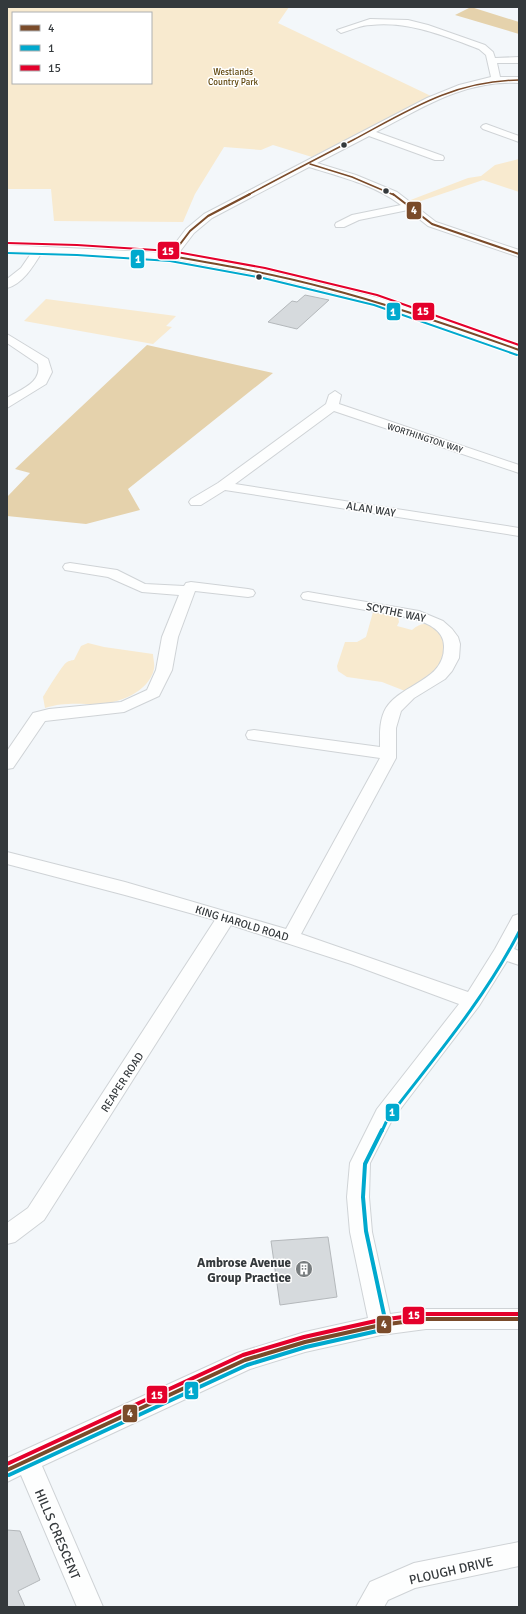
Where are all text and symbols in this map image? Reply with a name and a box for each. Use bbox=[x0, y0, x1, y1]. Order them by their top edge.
legend bbox=[12, 12, 152, 84]
text: 4 bbox=[48, 21, 55, 36]
text: 1 bbox=[48, 41, 54, 56]
text: 15 bbox=[48, 61, 61, 76]
park label: Westlands Country Park bbox=[208, 67, 259, 88]
unlabelled marker bbox=[339, 140, 349, 150]
unlabelled marker bbox=[381, 186, 391, 196]
line badge: 4 bbox=[406, 201, 422, 220]
text: 4 bbox=[411, 204, 417, 217]
line badge: 15 bbox=[157, 241, 180, 260]
text: 15 bbox=[162, 245, 174, 258]
line badge: 1 bbox=[130, 249, 145, 269]
text: 1 bbox=[135, 253, 141, 266]
unlabelled marker bbox=[254, 272, 264, 282]
line badge: 1 bbox=[386, 302, 401, 321]
line badge: 15 bbox=[412, 302, 435, 321]
text: 15 bbox=[417, 305, 429, 318]
text: 1 bbox=[390, 306, 396, 319]
street label: WORTHINGTON WAY bbox=[386, 421, 465, 456]
street label: ALAN WAY bbox=[345, 499, 397, 520]
street label: SCYTHE WAY bbox=[365, 600, 427, 625]
street label: KING HAROLD ROAD bbox=[193, 903, 290, 944]
street label: REAPER ROAD bbox=[98, 1050, 147, 1115]
line badge: 1 bbox=[385, 1103, 400, 1122]
text: 1 bbox=[389, 1106, 395, 1119]
place label: Ambrose Avenue Group Practice bbox=[197, 1255, 292, 1286]
building icon: Ambrose Avenue Group Practice bbox=[294, 1259, 314, 1279]
line badge: 15 bbox=[402, 1306, 425, 1325]
text: 15 bbox=[408, 1309, 420, 1322]
line badge: 4 bbox=[376, 1315, 392, 1334]
text: 4 bbox=[381, 1318, 387, 1331]
line badge: 1 bbox=[184, 1381, 199, 1400]
line badge: 15 bbox=[146, 1385, 168, 1404]
text: 1 bbox=[188, 1385, 194, 1398]
text: 15 bbox=[151, 1389, 163, 1402]
line badge: 4 bbox=[122, 1404, 138, 1423]
text: 4 bbox=[127, 1407, 133, 1420]
street label: HILLS CRESCENT bbox=[31, 1487, 84, 1583]
street label: PLOUGH DRIVE bbox=[408, 1554, 495, 1588]

